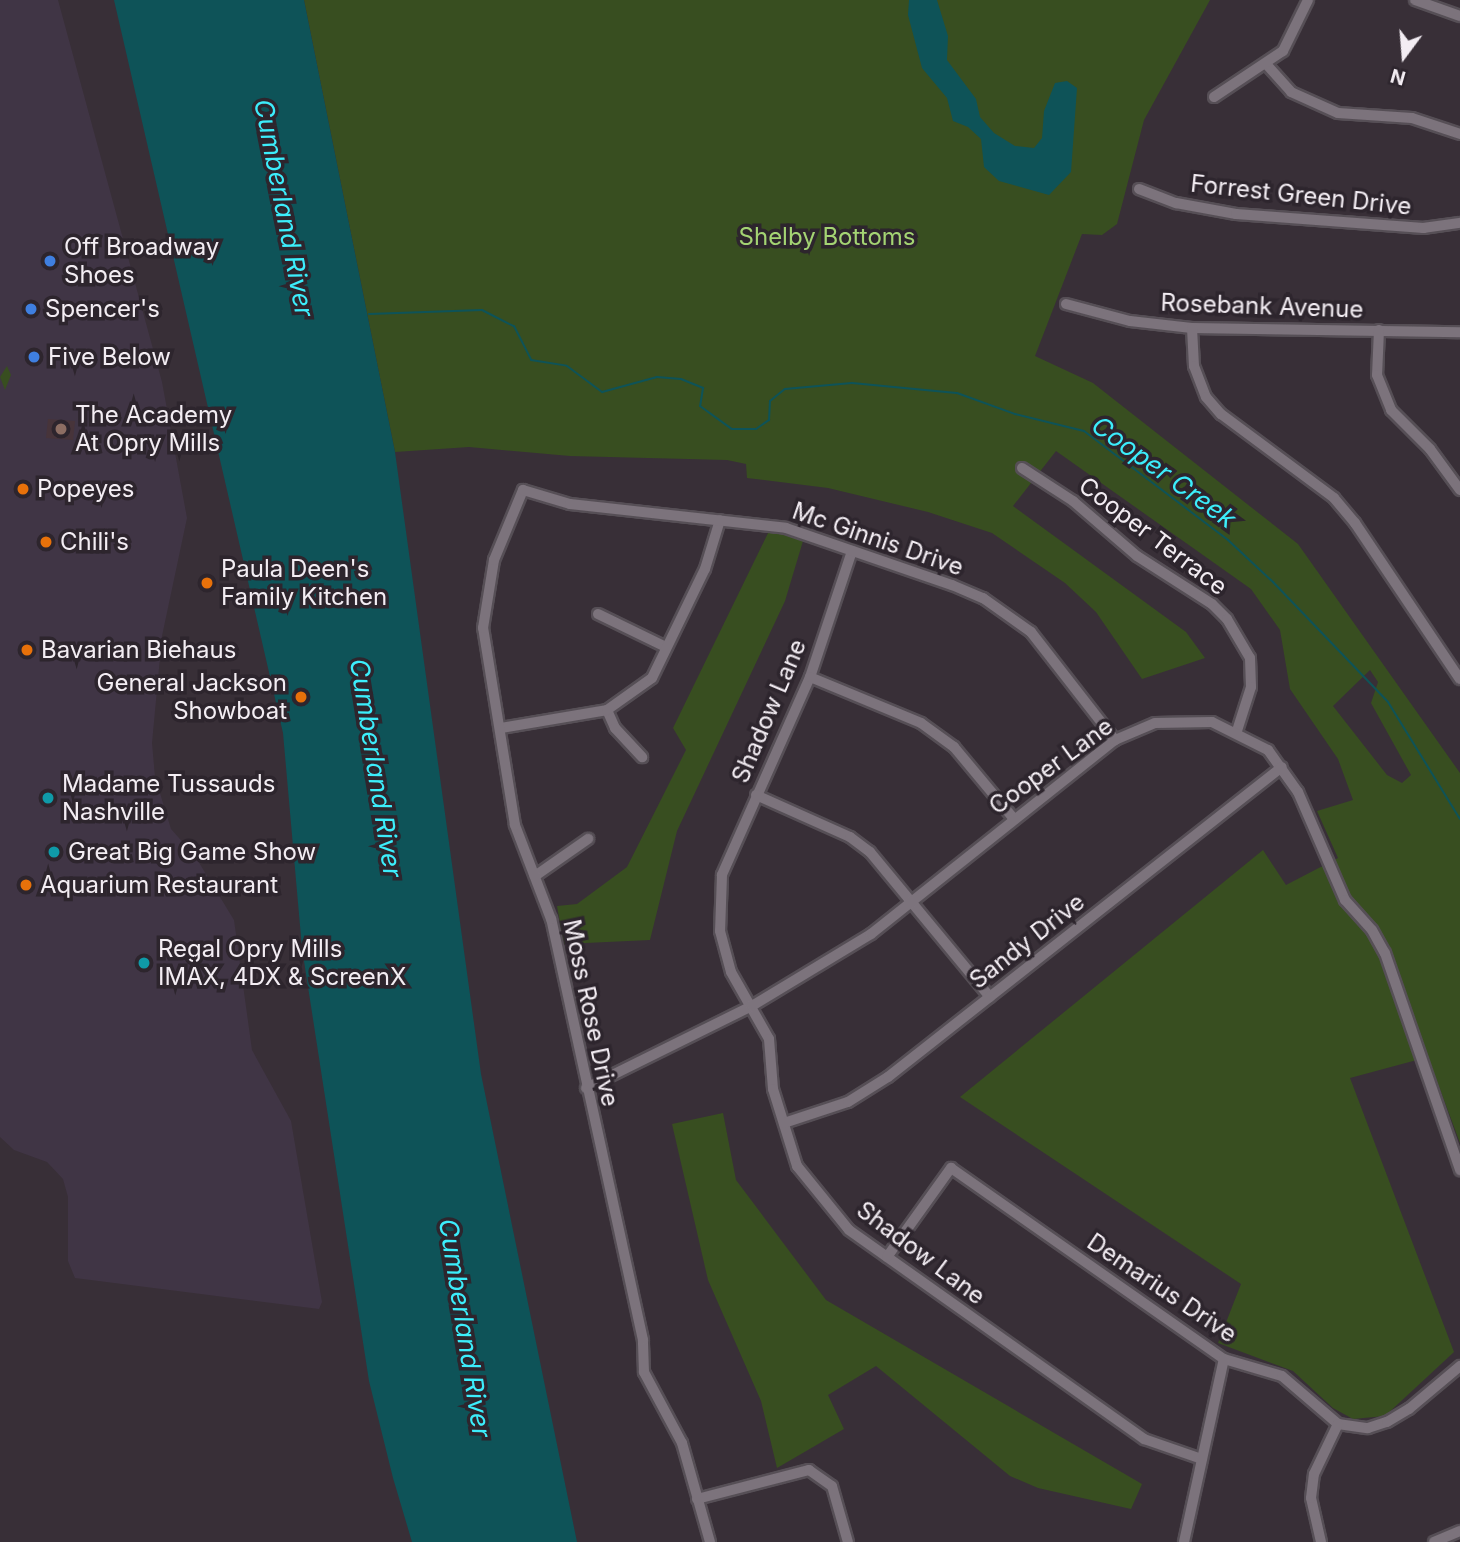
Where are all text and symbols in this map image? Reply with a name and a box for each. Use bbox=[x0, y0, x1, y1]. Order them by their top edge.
north arrow bbox=[1369, 21, 1439, 91]
text: N bbox=[1388, 64, 1408, 90]
water label: Cumberland River bbox=[248, 97, 320, 319]
street label: Forrest Green Drive bbox=[1189, 169, 1413, 221]
park label: Shelby Bottoms bbox=[739, 223, 915, 251]
place label: Off Broadway Shoes bbox=[64, 233, 219, 289]
marker: Off Broadway Shoes bbox=[42, 253, 58, 269]
street label: Rosebank Avenue bbox=[1160, 288, 1364, 324]
place label: Spencer's bbox=[45, 295, 160, 323]
marker: Spencer's bbox=[23, 301, 39, 317]
place label: Five Below bbox=[48, 343, 171, 371]
marker: Five Below bbox=[26, 349, 42, 365]
place label: The Academy At Opry Mills bbox=[75, 401, 232, 457]
water label: Cooper Creek bbox=[1086, 409, 1242, 535]
marker: The Academy At Opry Mills bbox=[53, 421, 69, 437]
street label: Cooper Terrace bbox=[1073, 471, 1233, 601]
place label: Popeyes bbox=[37, 475, 134, 503]
marker: Popeyes bbox=[15, 481, 31, 497]
street label: Mc Ginnis Drive bbox=[789, 496, 967, 582]
place label: Chili's bbox=[60, 528, 129, 556]
marker: Chili's bbox=[38, 534, 54, 550]
place label: Paula Deen's Family Kitchen bbox=[221, 555, 387, 611]
marker: Paula Deen's Family Kitchen bbox=[199, 575, 215, 591]
street label: Shadow Lane bbox=[726, 635, 812, 787]
place label: Bavarian Biehaus bbox=[41, 636, 236, 664]
marker: Bavarian Biehaus bbox=[19, 642, 35, 658]
water label: Cumberland River bbox=[343, 656, 409, 880]
place label: General Jackson Showboat bbox=[97, 669, 287, 725]
marker: General Jackson Showboat bbox=[293, 689, 309, 705]
street label: Cooper Lane bbox=[983, 711, 1119, 821]
place label: Madame Tussauds Nashville bbox=[62, 770, 275, 826]
marker: Madame Tussauds Nashville bbox=[40, 790, 56, 806]
place label: Great Big Game Show bbox=[68, 838, 316, 866]
marker: Great Big Game Show bbox=[46, 844, 62, 860]
place label: Aquarium Restaurant bbox=[40, 871, 278, 899]
marker: Aquarium Restaurant bbox=[18, 877, 34, 893]
street label: Sandy Drive bbox=[964, 887, 1090, 995]
street label: Moss Rose Drive bbox=[557, 917, 625, 1109]
place label: Regal Opry Mills IMAX, 4DX & ScreenX bbox=[158, 935, 406, 991]
marker: Regal Opry Mills IMAX, 4DX & ScreenX bbox=[136, 955, 152, 971]
street label: Shadow Lane bbox=[851, 1195, 991, 1311]
water label: Cumberland River bbox=[432, 1216, 498, 1440]
street label: Demarius Drive bbox=[1082, 1227, 1242, 1349]

